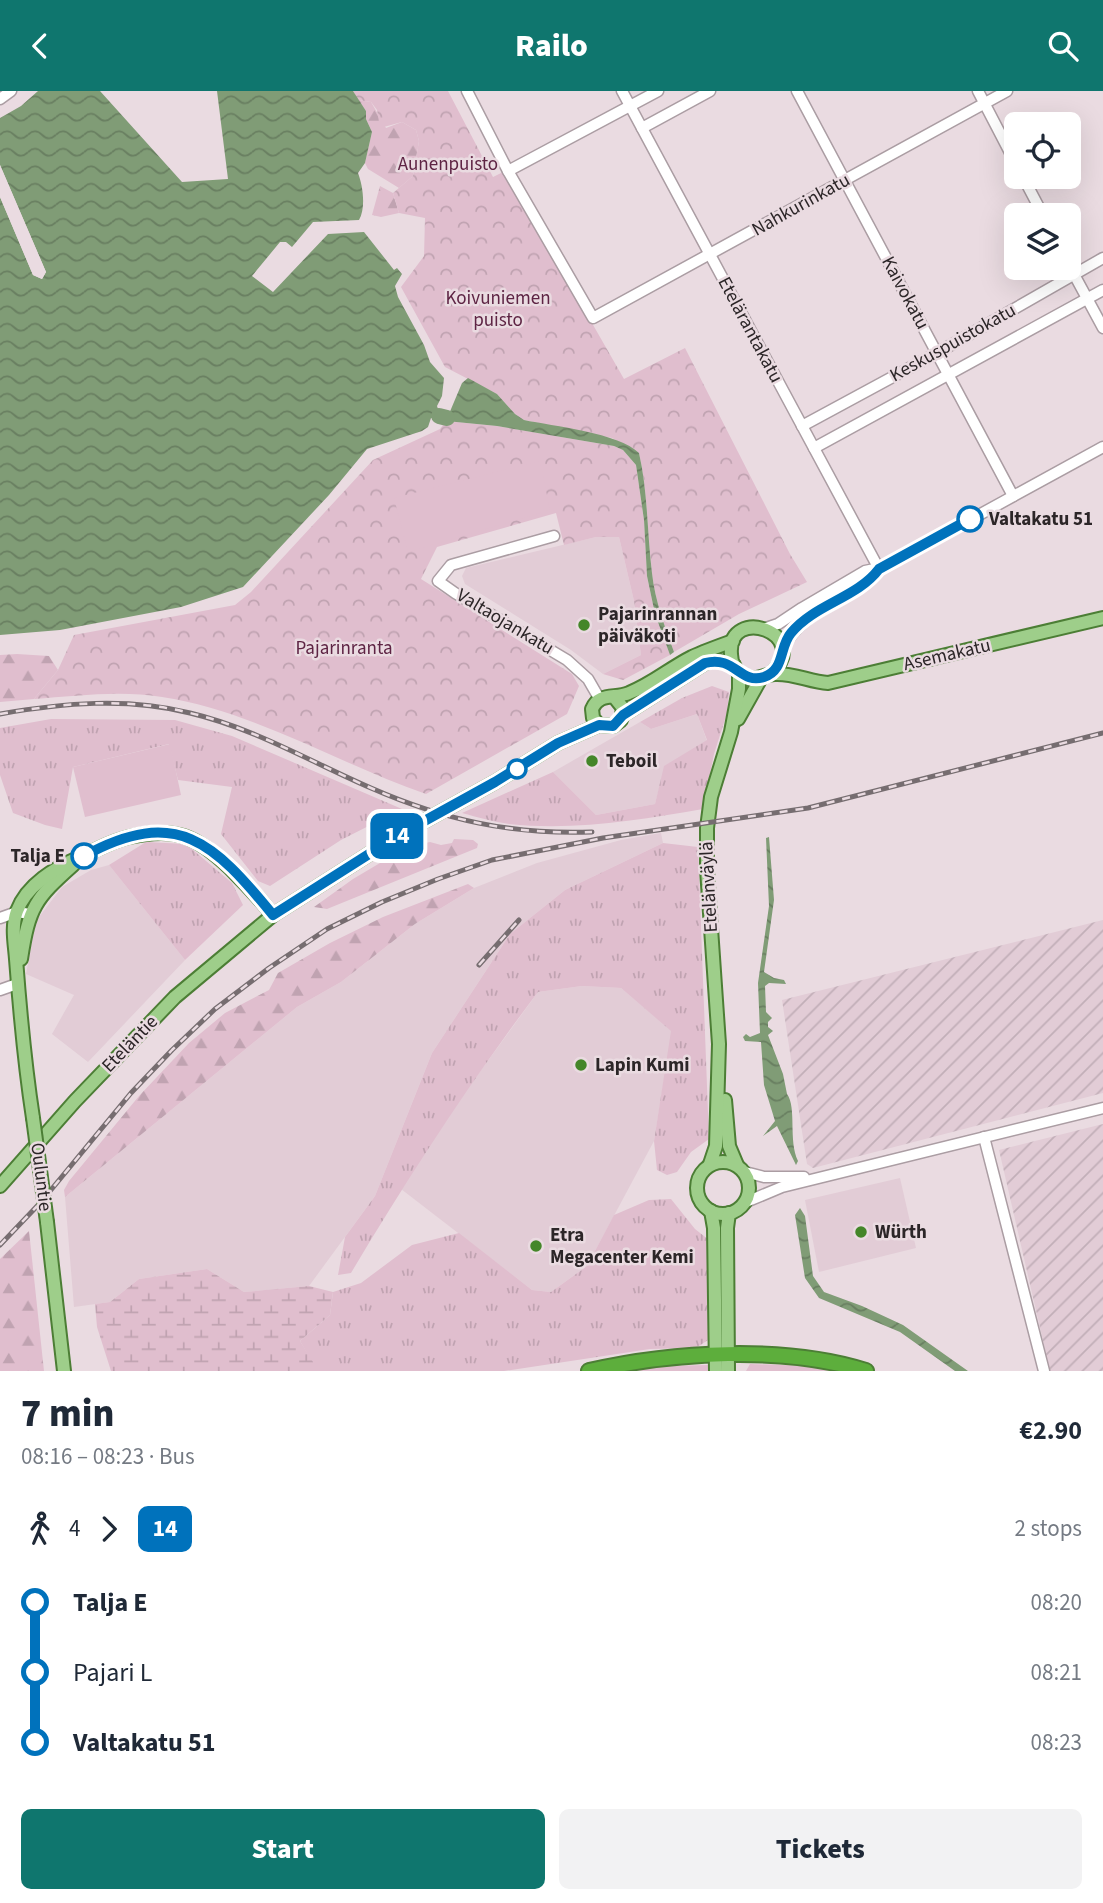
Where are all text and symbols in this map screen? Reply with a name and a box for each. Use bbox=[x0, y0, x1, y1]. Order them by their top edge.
text: Railo bbox=[515, 23, 588, 69]
icon: back bbox=[21, 27, 59, 65]
icon: search bbox=[1044, 27, 1082, 65]
map controls bbox=[1004, 112, 1081, 280]
button: locate bbox=[1004, 112, 1081, 189]
park label: Aunenpuisto bbox=[398, 151, 498, 178]
street label: Nahkurinkatu bbox=[747, 167, 855, 243]
button: layers bbox=[1004, 203, 1081, 280]
street label: Kaivokatu bbox=[874, 251, 936, 335]
street label: Etelärantakatu bbox=[711, 272, 789, 388]
park label: Koivuniemen puisto bbox=[445, 285, 551, 334]
street label: Keskuspuistokatu bbox=[885, 297, 1021, 389]
marker: Valtakatu 51 bbox=[957, 506, 983, 532]
place label: Valtakatu 51 bbox=[988, 506, 1093, 533]
street label: Valtaojankatu bbox=[451, 582, 559, 662]
place label: Pajarinrannan päiväkoti bbox=[598, 601, 717, 650]
marker: Pajarinrannan päiväkoti bbox=[576, 617, 592, 633]
street label: Asemakatu bbox=[901, 632, 993, 678]
park label: Pajarinranta bbox=[295, 635, 393, 662]
place label: Teboil bbox=[606, 748, 658, 775]
marker: Teboil bbox=[584, 753, 600, 769]
unlabelled marker bbox=[507, 759, 527, 779]
line badge: 14 bbox=[366, 813, 428, 859]
text: 14 bbox=[384, 818, 410, 853]
street label: Etelänväylä bbox=[693, 841, 725, 933]
place label: Talja E bbox=[10, 843, 65, 870]
marker: Talja E bbox=[71, 843, 97, 869]
street label: Eteläntie bbox=[96, 1009, 164, 1079]
place label: Lapin Kumi bbox=[595, 1052, 689, 1079]
marker: Lapin Kumi bbox=[573, 1057, 589, 1073]
street label: Ouluntie bbox=[23, 1141, 59, 1213]
place label: Würth bbox=[875, 1219, 927, 1246]
place label: Etra Megacenter Kemi bbox=[550, 1222, 694, 1271]
marker: Würth bbox=[853, 1224, 869, 1240]
marker: Etra Megacenter Kemi bbox=[528, 1238, 544, 1254]
text: 7 min bbox=[21, 1387, 114, 1441]
text: €2.90 bbox=[1019, 1412, 1082, 1449]
text: 08:16 – 08:23 · Bus bbox=[21, 1440, 195, 1473]
icon: walk bbox=[21, 1510, 59, 1548]
icon: forward bbox=[90, 1510, 128, 1548]
text: 14 bbox=[152, 1511, 178, 1546]
text: 4 bbox=[69, 1512, 80, 1545]
text: 2 stops bbox=[1015, 1512, 1082, 1545]
text: Talja E bbox=[73, 1584, 148, 1621]
text: 08:20 bbox=[1031, 1586, 1082, 1619]
text: Pajari L bbox=[73, 1654, 153, 1691]
text: 08:21 bbox=[1031, 1656, 1082, 1689]
text: Valtakatu 51 bbox=[73, 1724, 215, 1761]
text: 08:23 bbox=[1031, 1726, 1082, 1759]
button: Start bbox=[21, 1809, 545, 1889]
button: Tickets bbox=[559, 1809, 1082, 1889]

